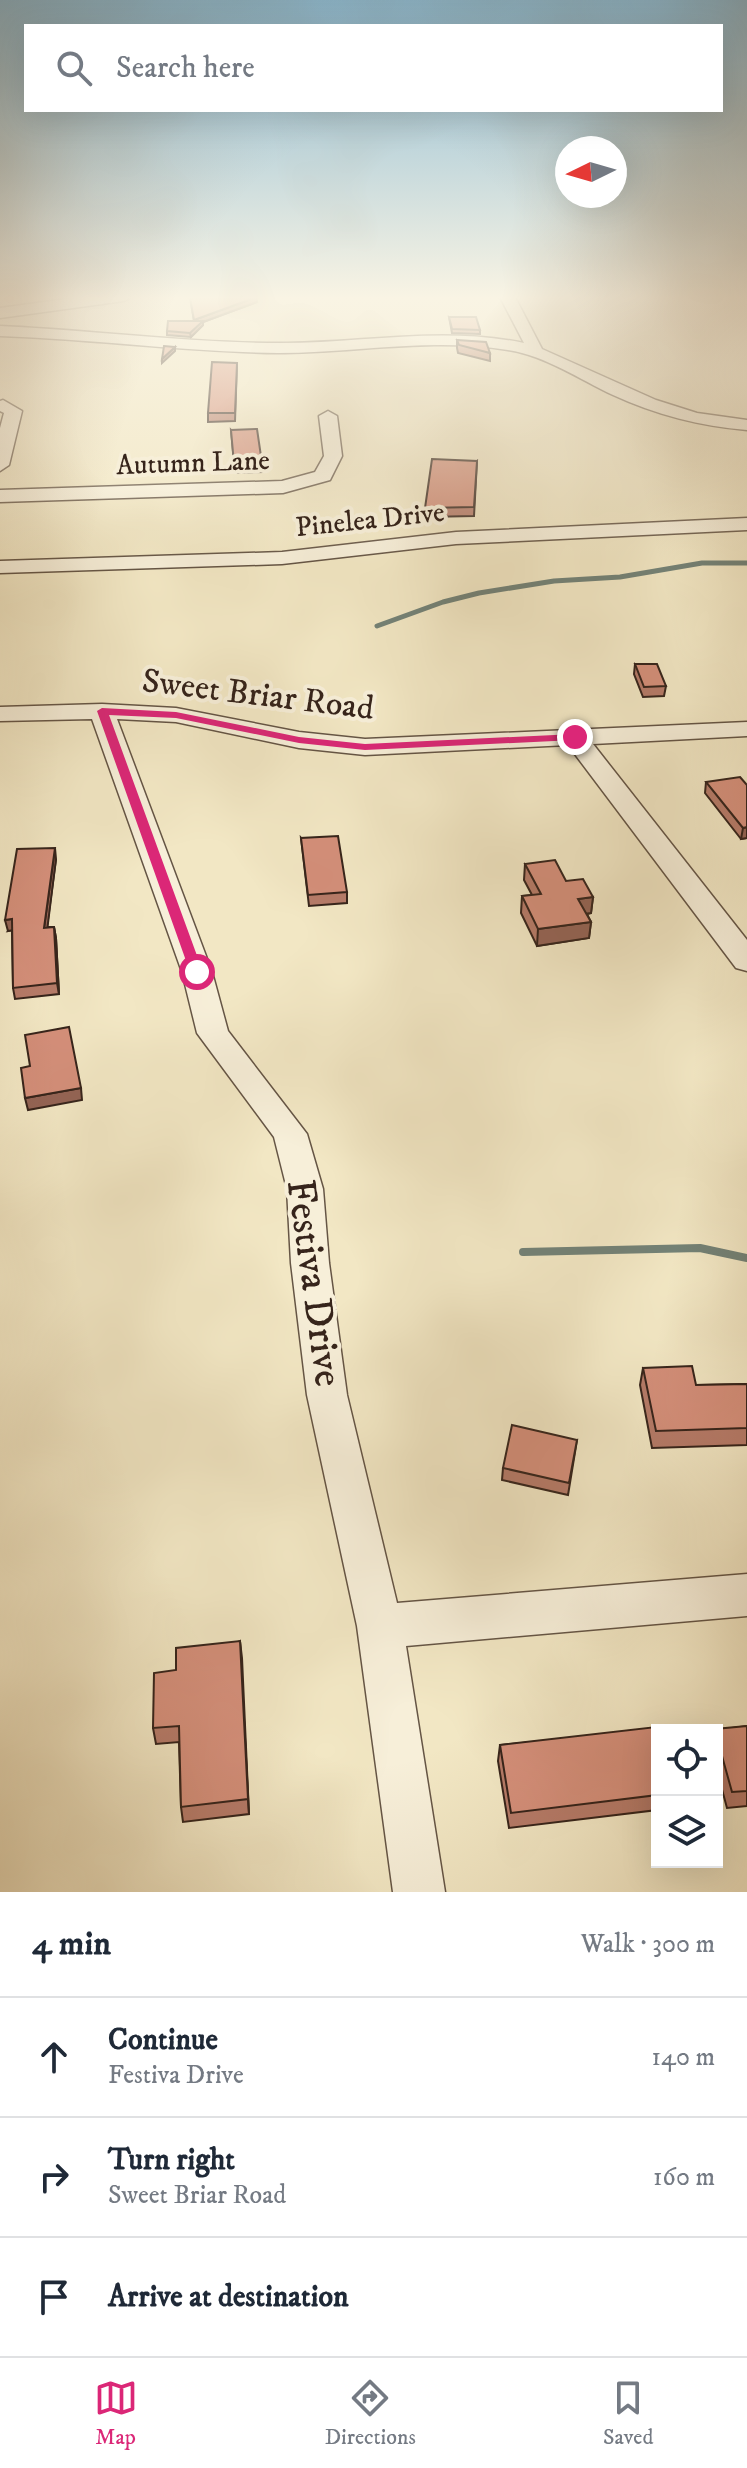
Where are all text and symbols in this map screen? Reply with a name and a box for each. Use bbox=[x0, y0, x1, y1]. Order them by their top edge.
search box bbox=[24, 24, 723, 112]
icon: search bbox=[52, 46, 96, 90]
text: Search here bbox=[116, 50, 255, 87]
north arrow bbox=[555, 136, 627, 208]
street label: Autumn Lane bbox=[116, 443, 270, 483]
street label: Pinelea Drive bbox=[294, 495, 446, 545]
street label: Sweet Briar Road bbox=[140, 660, 376, 730]
route end bbox=[557, 719, 593, 755]
route start bbox=[179, 954, 215, 990]
street label: Festiva Drive bbox=[274, 1176, 352, 1390]
map controls bbox=[651, 1724, 723, 1868]
button: locate bbox=[651, 1724, 723, 1796]
button: layers bbox=[651, 1796, 723, 1868]
text: 4 min bbox=[32, 1923, 111, 1965]
text: Walk · 300 m bbox=[581, 1928, 715, 1961]
text: Continue bbox=[108, 2022, 218, 2059]
icon: ahead bbox=[32, 2035, 76, 2079]
text: 140 m bbox=[651, 2041, 715, 2074]
text: Festiva Drive bbox=[108, 2059, 244, 2092]
text: Turn right bbox=[108, 2142, 235, 2179]
icon: right bbox=[32, 2155, 76, 2199]
text: 160 m bbox=[653, 2161, 715, 2194]
text: Sweet Briar Road bbox=[108, 2179, 286, 2212]
icon: arrive bbox=[32, 2275, 76, 2319]
text: Arrive at destination bbox=[108, 2279, 349, 2316]
tab: Map bbox=[94, 2376, 138, 2451]
tab: Directions bbox=[325, 2376, 416, 2451]
tab: Saved bbox=[603, 2376, 653, 2451]

